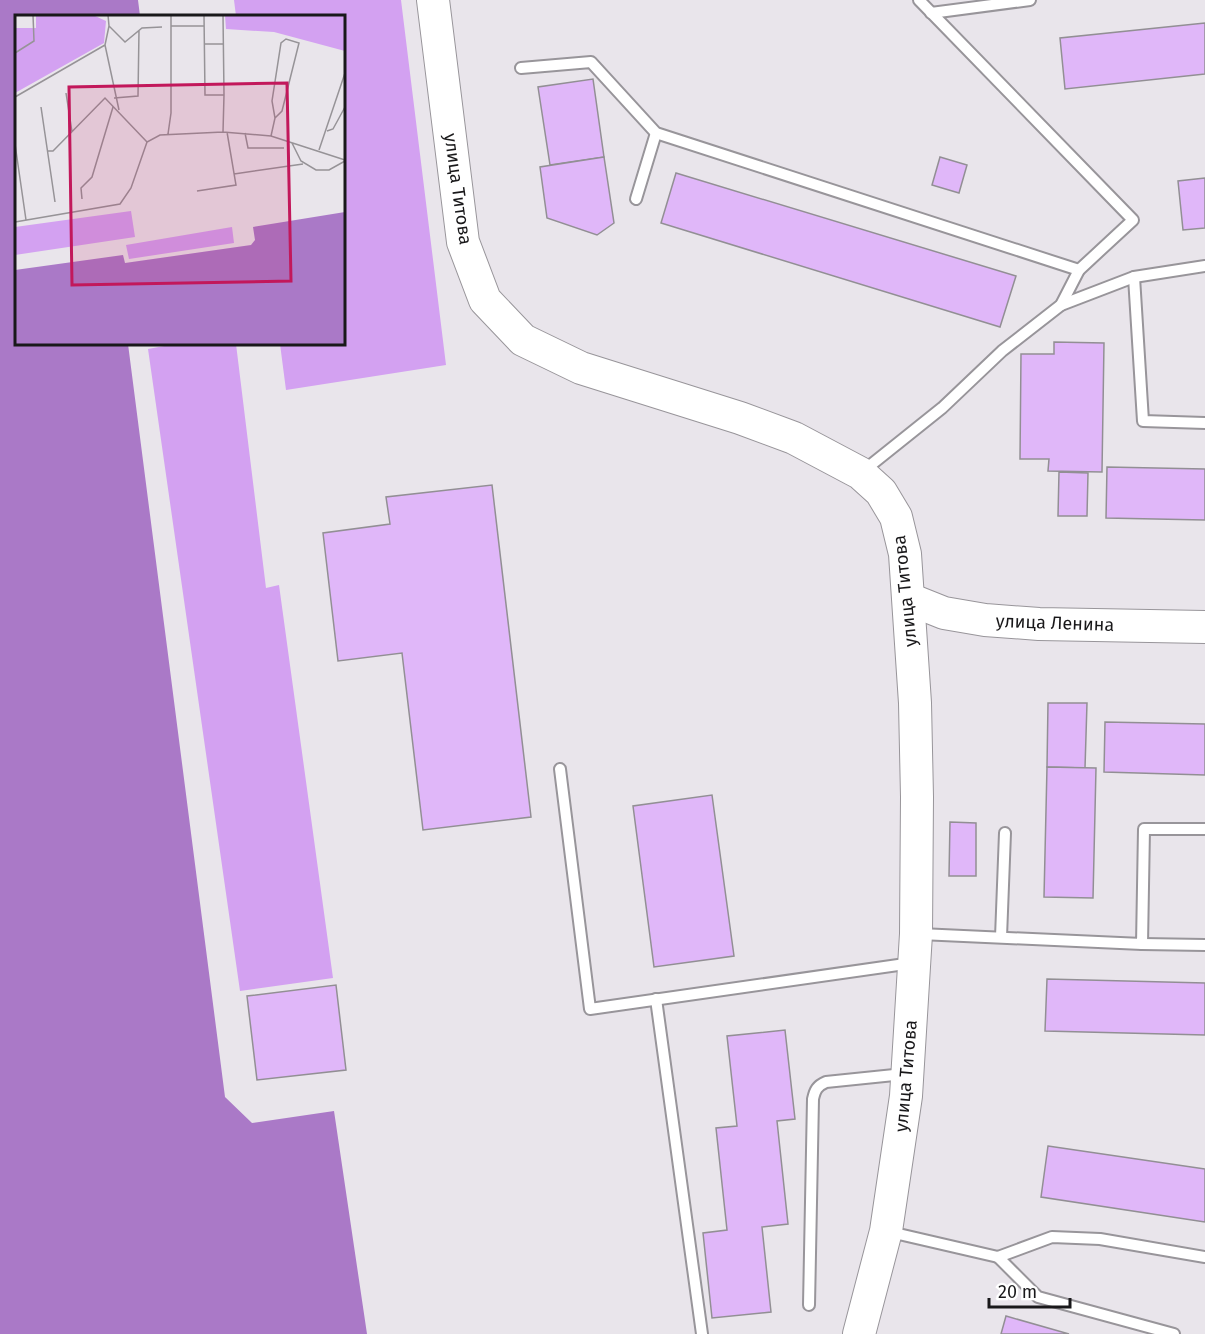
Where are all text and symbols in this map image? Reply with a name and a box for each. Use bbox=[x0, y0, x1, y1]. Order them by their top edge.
inset map bbox=[15, 15, 345, 345]
street label: улица Титова bbox=[439, 132, 477, 246]
street label: улица Титова bbox=[888, 534, 922, 648]
street label: улица Ленина bbox=[995, 610, 1115, 636]
street label: улица Титова bbox=[890, 1019, 922, 1133]
scale bar bbox=[989, 1271, 1070, 1309]
text: 20 m bbox=[998, 1281, 1037, 1303]

